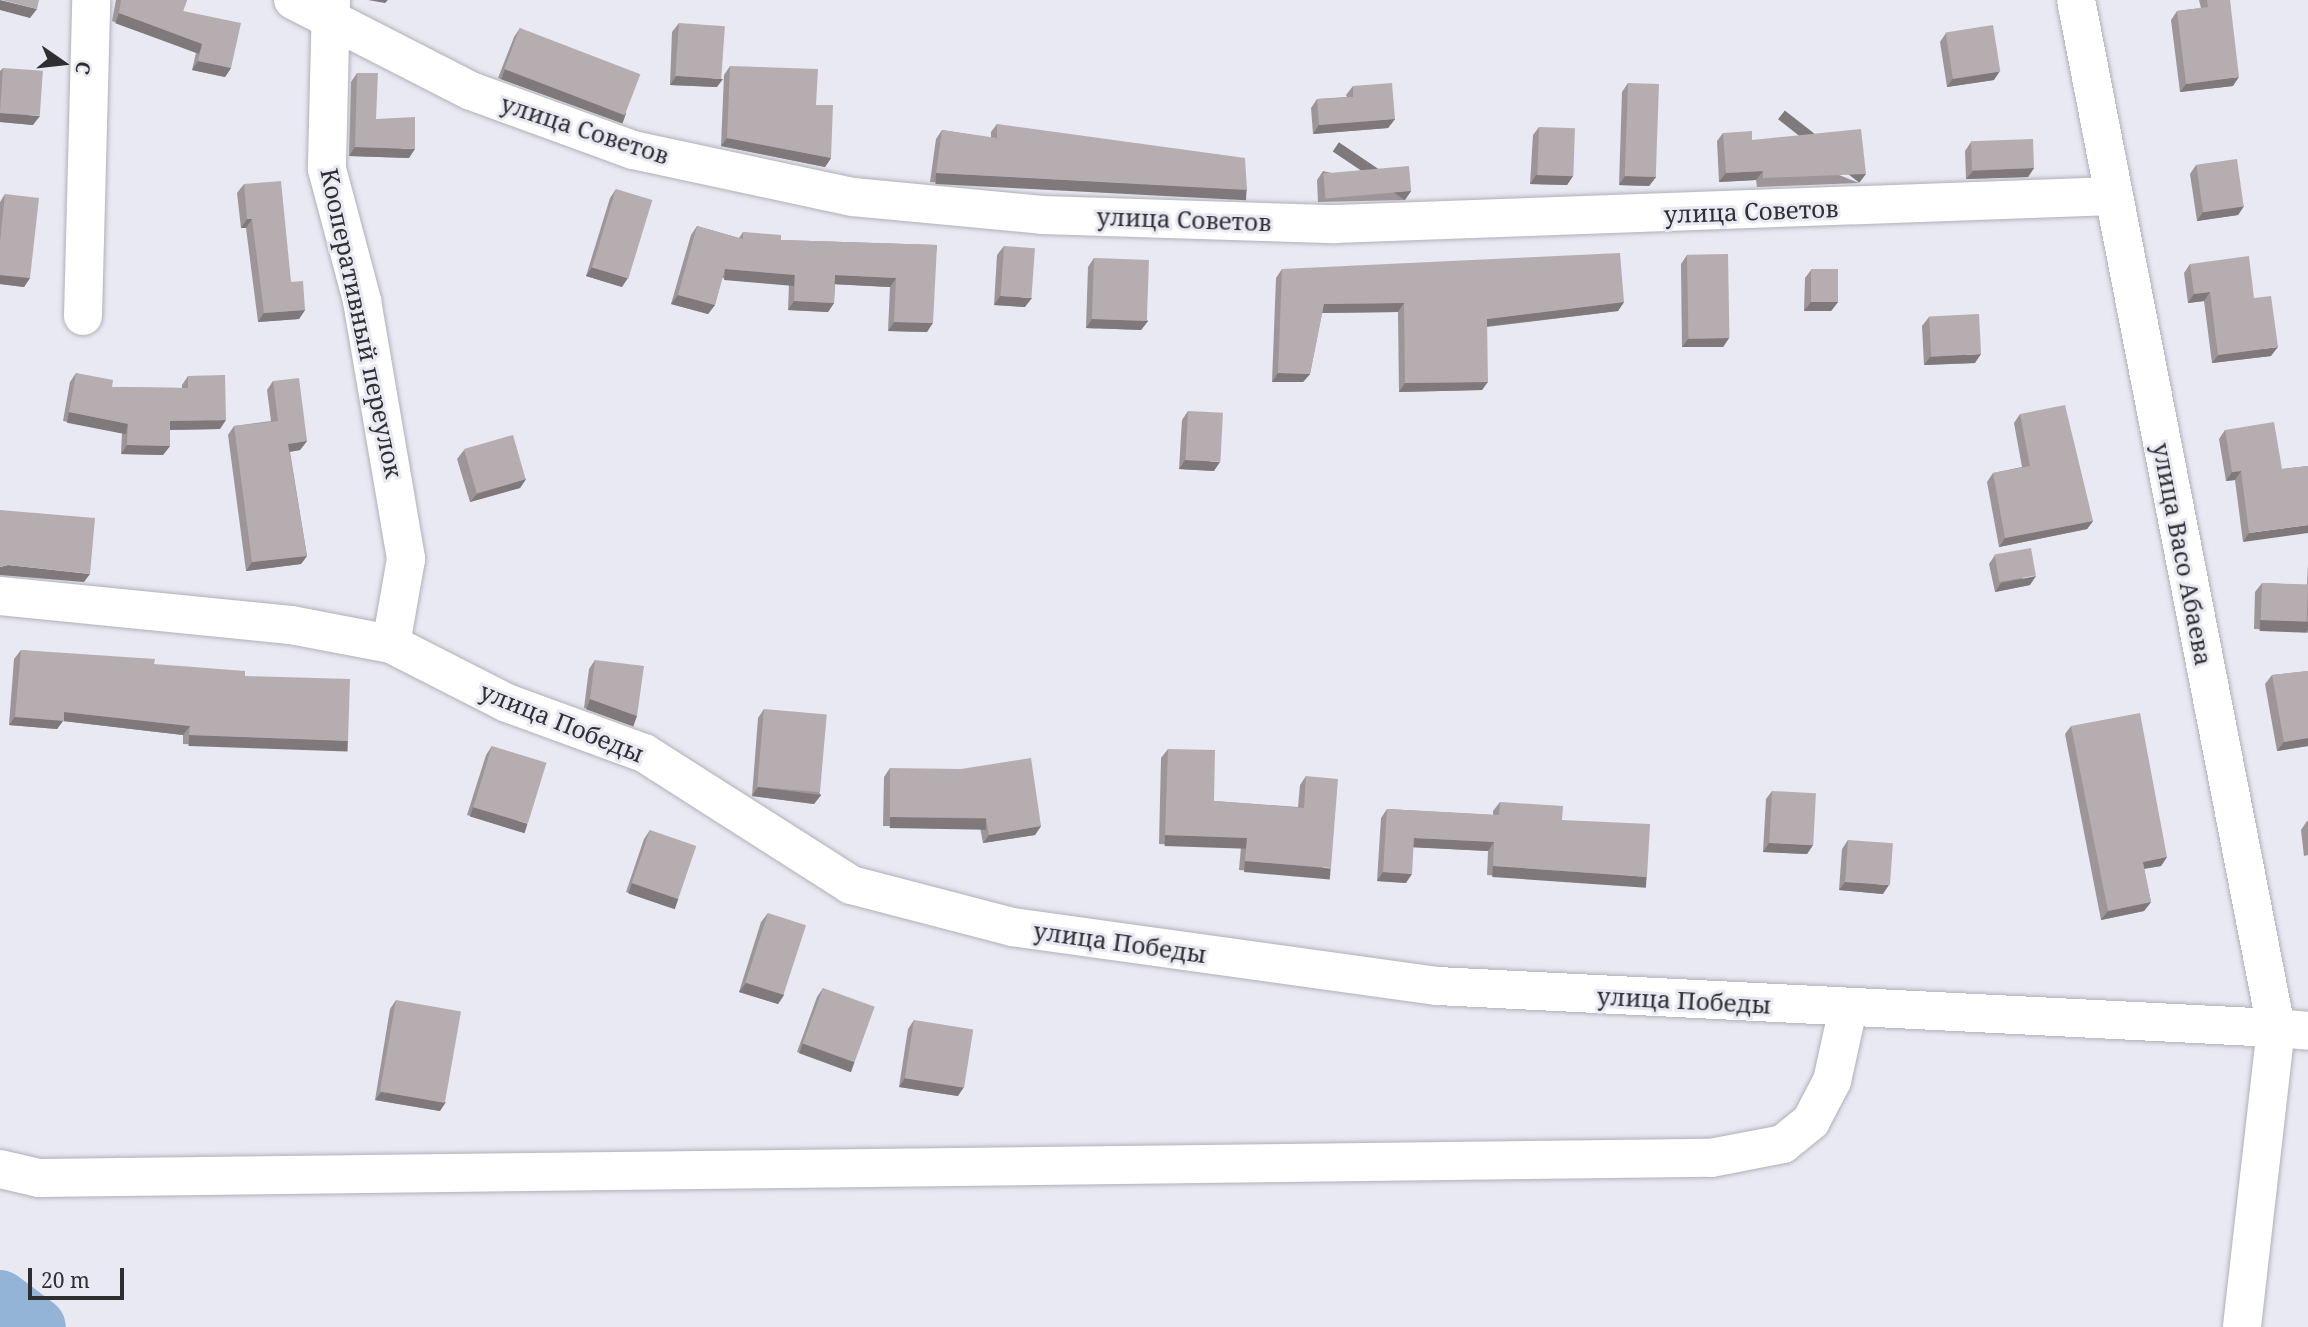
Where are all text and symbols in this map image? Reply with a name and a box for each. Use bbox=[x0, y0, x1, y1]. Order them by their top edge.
north arrow bbox=[28, 28, 98, 98]
text: С bbox=[69, 59, 98, 77]
street label: улица Советов bbox=[497, 88, 673, 170]
street label: Кооперативный переулок bbox=[315, 166, 409, 480]
street label: улица Советов bbox=[1663, 194, 1839, 228]
street label: улица Советов bbox=[1096, 202, 1272, 236]
street label: улица Васо Абаева bbox=[2147, 440, 2219, 668]
street label: улица Победы bbox=[476, 676, 648, 768]
street label: улица Победы bbox=[1032, 916, 1208, 968]
street label: улица Победы bbox=[1596, 981, 1772, 1019]
scale bar bbox=[32, 1254, 128, 1298]
text: 20 m bbox=[41, 1266, 90, 1294]

